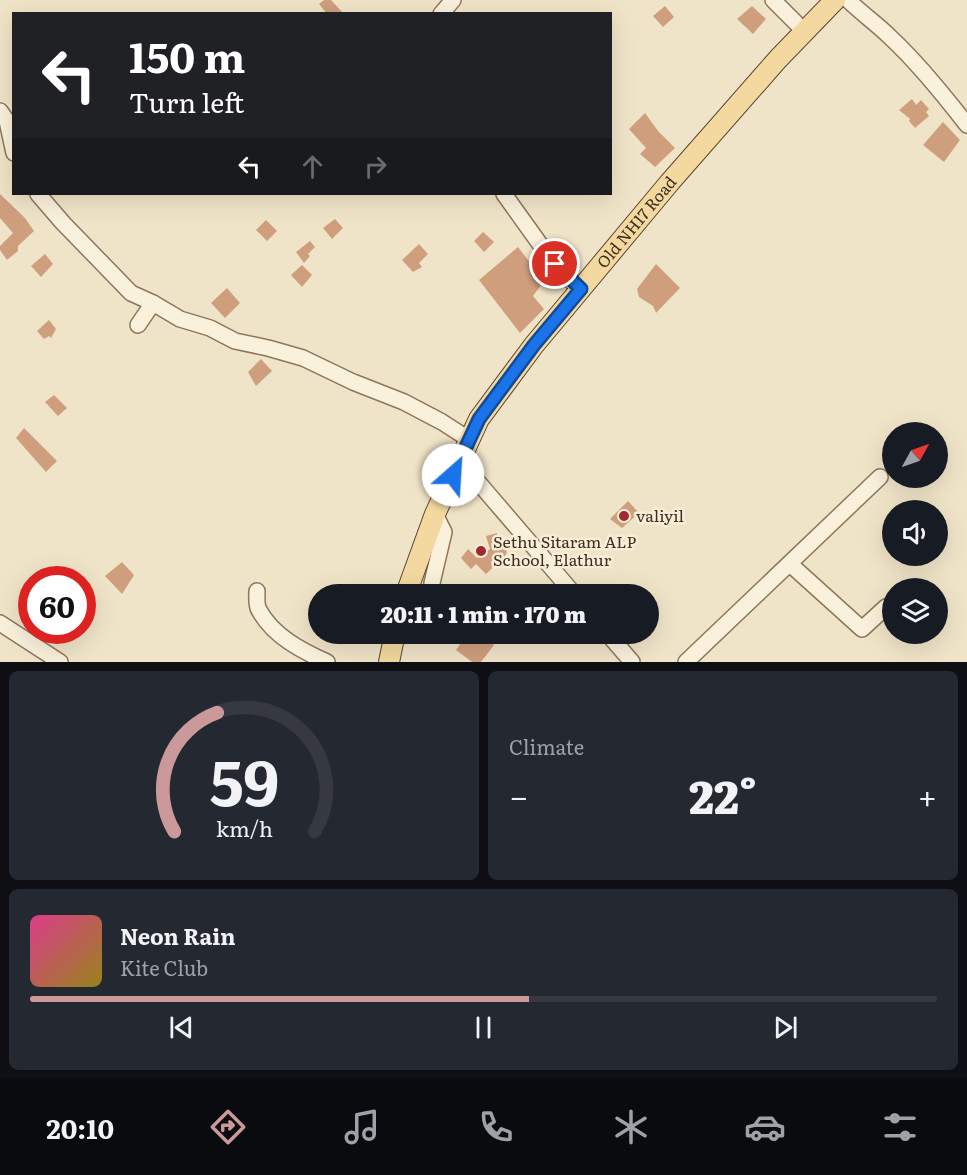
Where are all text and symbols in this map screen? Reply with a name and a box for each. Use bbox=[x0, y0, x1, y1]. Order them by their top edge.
text: 150 m bbox=[129, 24, 245, 86]
icon: left bbox=[30, 36, 108, 114]
text: Turn left bbox=[129, 81, 244, 121]
icon: left bbox=[233, 150, 266, 183]
icon: ahead bbox=[296, 150, 329, 183]
icon: right bbox=[359, 150, 392, 183]
street label: Old NH17 Road bbox=[590, 170, 681, 273]
pin bbox=[529, 238, 580, 289]
icon: arrive bbox=[538, 247, 571, 280]
north arrow bbox=[882, 422, 948, 488]
map controls bbox=[882, 422, 948, 644]
position arrow bbox=[421, 443, 485, 507]
button: sound bbox=[882, 500, 948, 566]
place label: valiyil bbox=[636, 503, 684, 527]
marker: valiyil bbox=[617, 509, 631, 523]
place label: Sethu Sitaram ALP School, Elathur bbox=[493, 529, 637, 571]
marker: Sethu Sitaram ALP School, Elathur bbox=[474, 544, 488, 558]
speed limit sign: 60 bbox=[18, 566, 96, 644]
button: layers bbox=[882, 578, 948, 644]
text: 20:11 · 1 min · 170 m bbox=[381, 597, 586, 630]
text: Climate bbox=[509, 731, 584, 761]
text: 59 bbox=[209, 733, 279, 825]
text: 22° bbox=[689, 761, 757, 828]
text: − bbox=[509, 770, 528, 819]
text: + bbox=[918, 770, 937, 819]
text: km/h bbox=[215, 813, 273, 845]
text: Neon Rain bbox=[120, 919, 236, 952]
text: Kite Club bbox=[120, 952, 208, 982]
icon: previous bbox=[165, 1011, 198, 1044]
icon: pause bbox=[467, 1011, 500, 1044]
icon: next bbox=[769, 1011, 802, 1044]
icon: directions bbox=[207, 1106, 249, 1148]
icon: music bbox=[341, 1106, 383, 1148]
icon: phone bbox=[475, 1106, 517, 1148]
icon: climate bbox=[610, 1106, 652, 1148]
icon: car bbox=[744, 1106, 786, 1148]
icon: filters bbox=[879, 1106, 921, 1148]
text: 20:10 bbox=[46, 1107, 114, 1147]

